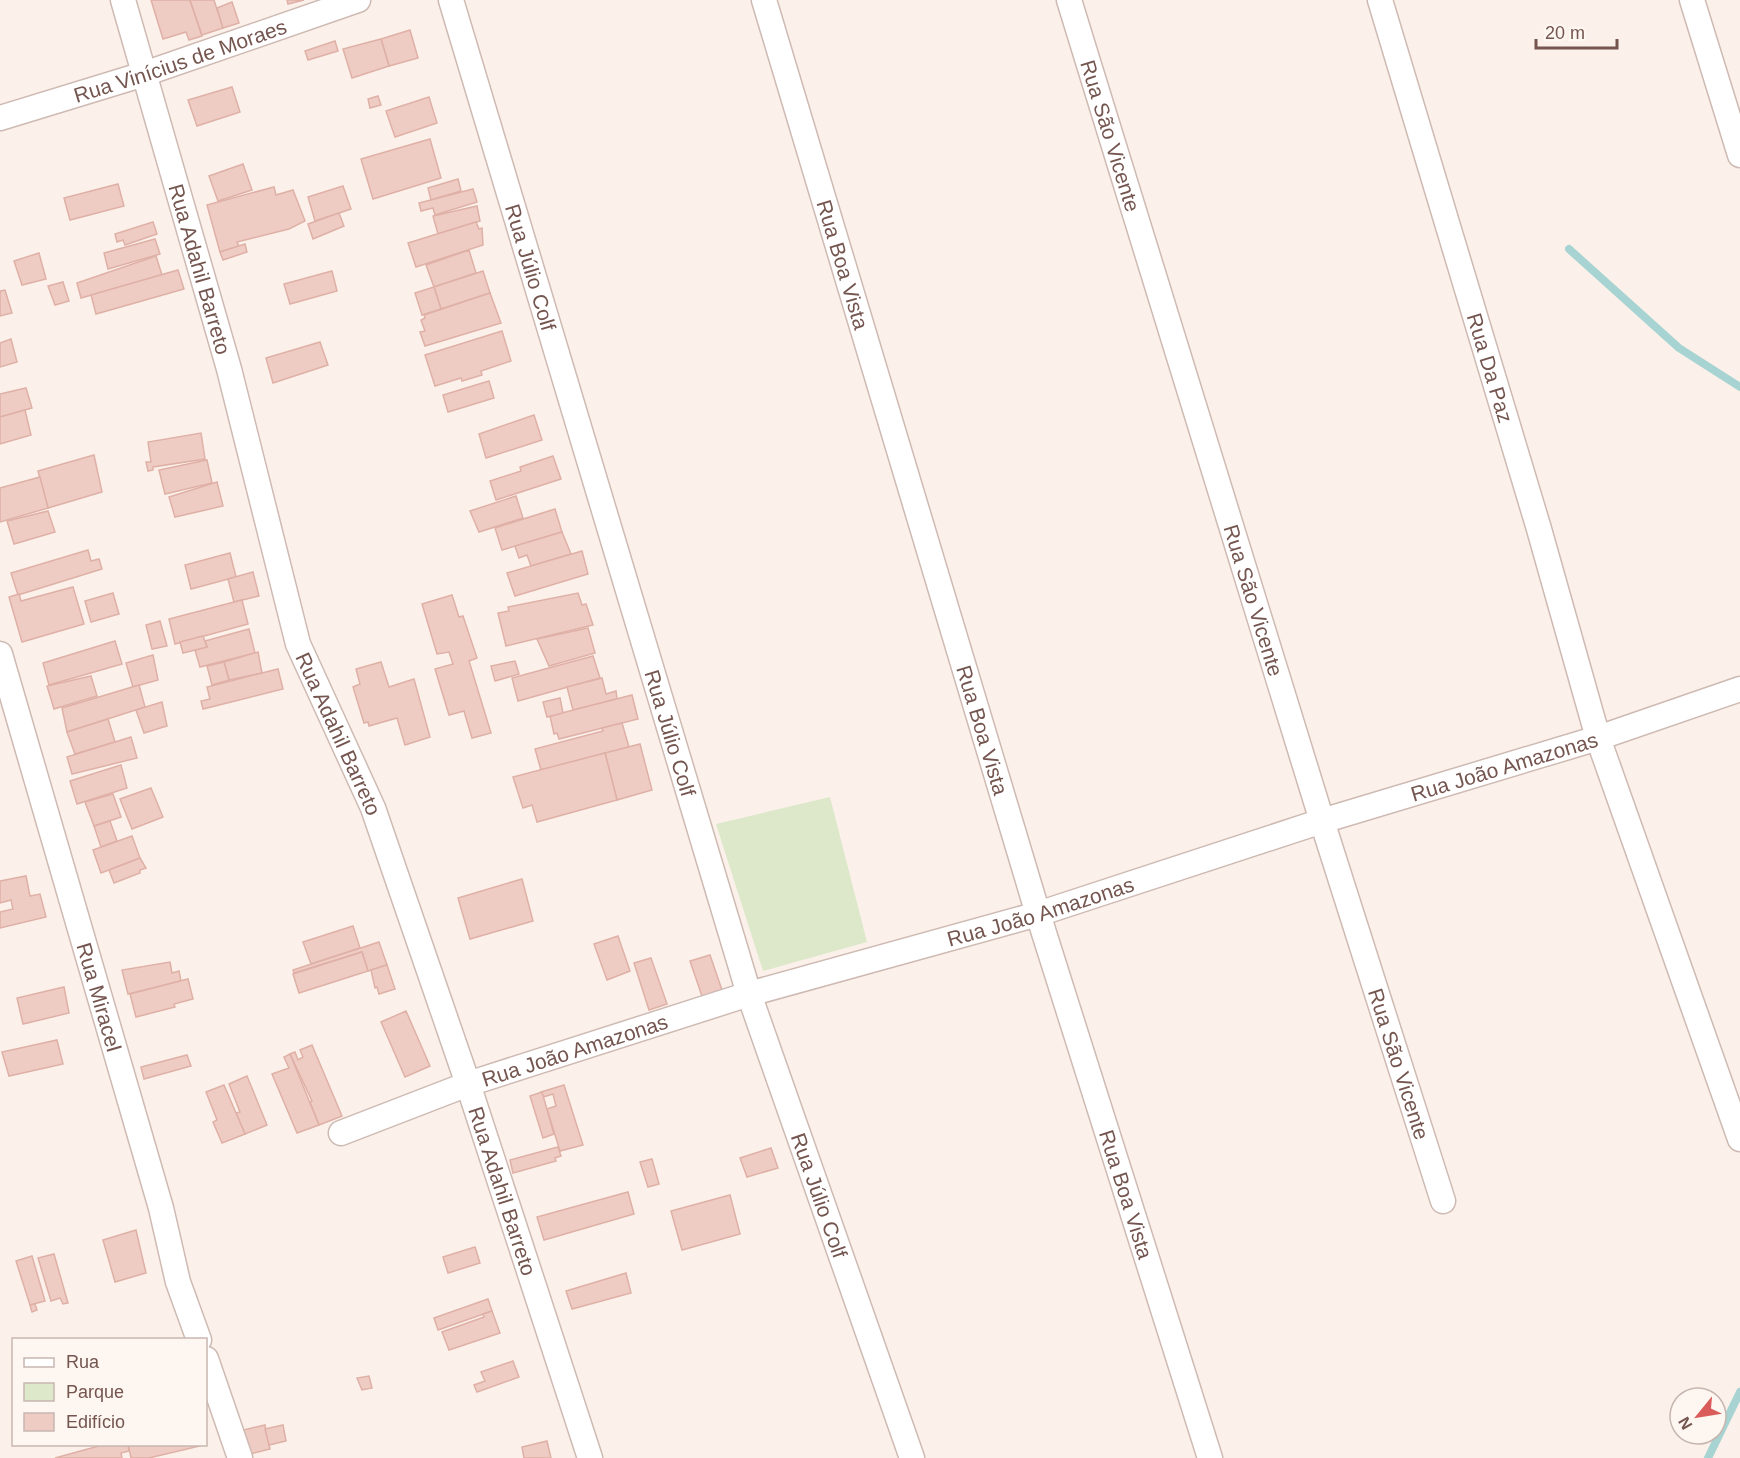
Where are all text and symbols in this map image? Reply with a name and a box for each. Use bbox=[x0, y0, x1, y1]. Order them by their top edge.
scale bar bbox=[1536, 12, 1617, 50]
street label: Rua Vinícius de Moraes bbox=[71, 14, 289, 106]
text: 20 m bbox=[1545, 23, 1585, 43]
street label: Rua São Vicente bbox=[1077, 57, 1145, 214]
street label: Rua Adahil Barreto bbox=[165, 181, 236, 357]
street label: Rua Boa Vista bbox=[813, 197, 874, 332]
street label: Rua Júlio Colf bbox=[501, 201, 561, 333]
street label: Rua Da Paz bbox=[1463, 310, 1518, 425]
street label: Rua São Vicente bbox=[1220, 522, 1288, 679]
street label: Rua Adahil Barreto bbox=[292, 649, 386, 818]
street label: Rua Boa Vista bbox=[953, 662, 1013, 798]
street label: Rua Júlio Colf bbox=[641, 667, 701, 799]
street label: Rua João Amazonas bbox=[1408, 727, 1600, 805]
street label: Rua João Amazonas bbox=[944, 872, 1137, 950]
street label: Rua Miracel bbox=[73, 940, 126, 1054]
street label: Rua São Vicente bbox=[1365, 985, 1434, 1142]
street label: Rua João Amazonas bbox=[479, 1009, 670, 1090]
street label: Rua Adahil Barreto bbox=[465, 1103, 541, 1278]
street label: Rua Boa Vista bbox=[1095, 1127, 1158, 1262]
street label: Rua Júlio Colf bbox=[787, 1130, 852, 1261]
legend bbox=[12, 1338, 207, 1446]
text: Rua bbox=[66, 1352, 100, 1372]
text: Parque bbox=[66, 1382, 124, 1402]
north arrow bbox=[1668, 1386, 1728, 1446]
text: Edifício bbox=[66, 1412, 125, 1432]
text: N bbox=[1675, 1414, 1696, 1433]

